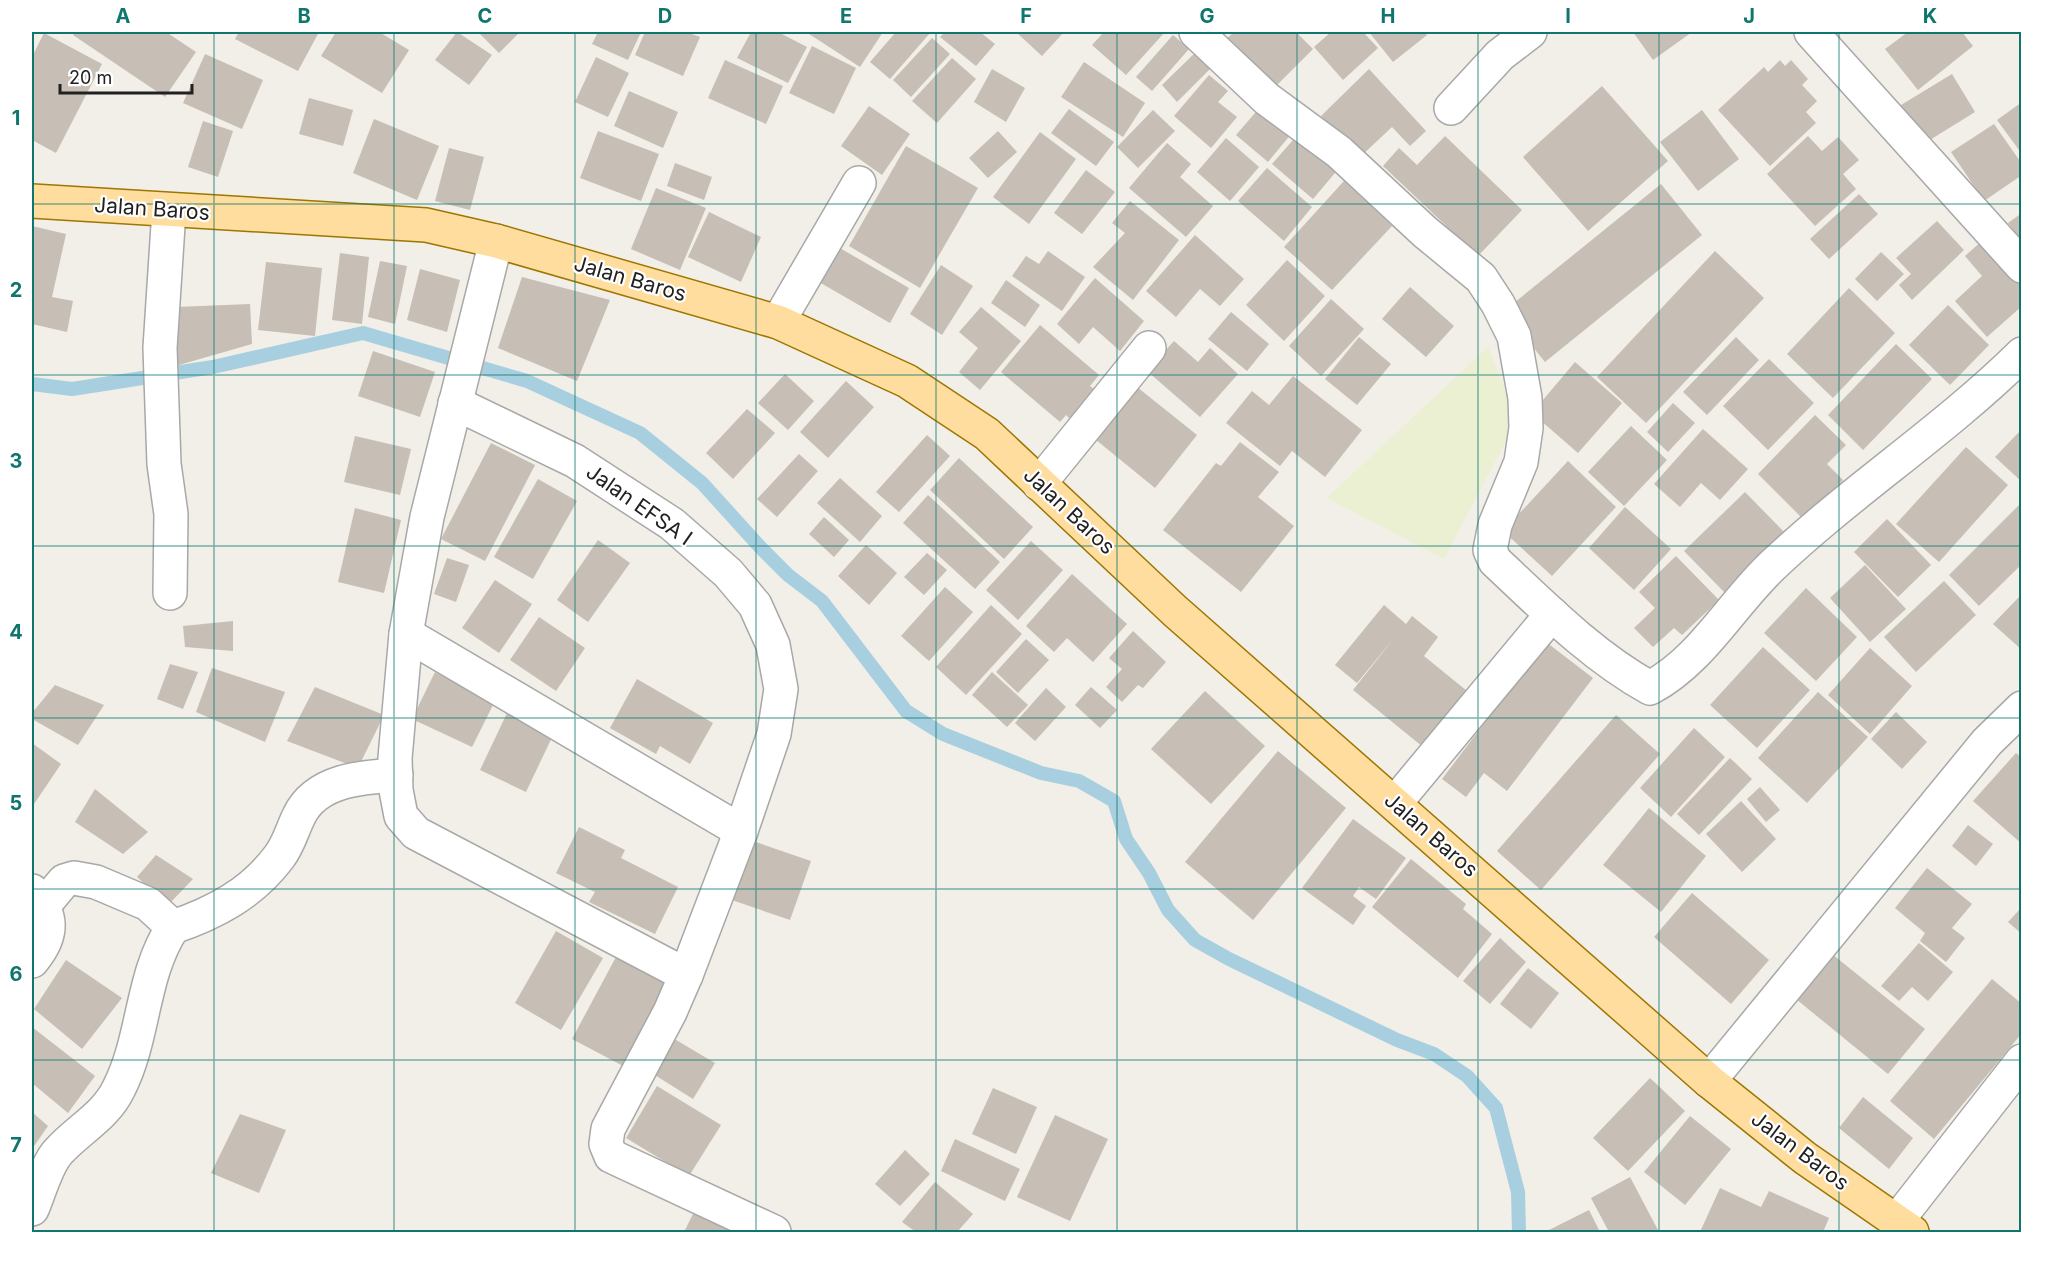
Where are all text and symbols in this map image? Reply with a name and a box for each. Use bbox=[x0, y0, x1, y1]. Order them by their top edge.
text: A bbox=[116, 4, 131, 28]
text: B bbox=[297, 4, 311, 28]
text: C bbox=[478, 4, 492, 28]
text: D bbox=[658, 4, 672, 28]
text: E bbox=[840, 4, 852, 28]
text: F bbox=[1020, 4, 1032, 28]
text: G bbox=[1199, 4, 1215, 28]
text: H bbox=[1381, 4, 1395, 28]
text: I bbox=[1565, 4, 1571, 28]
text: J bbox=[1743, 4, 1755, 28]
text: K bbox=[1923, 4, 1937, 28]
scale bar bbox=[60, 57, 192, 95]
text: 20 m bbox=[69, 67, 112, 88]
text: 1 bbox=[12, 106, 20, 130]
street label: Jalan Baros bbox=[93, 192, 211, 225]
street label: Jalan Baros bbox=[571, 251, 689, 306]
text: 2 bbox=[10, 278, 22, 302]
text: 3 bbox=[10, 449, 22, 473]
street label: Jalan EFSA I bbox=[582, 459, 697, 550]
street label: Jalan Baros bbox=[1018, 462, 1120, 559]
text: 4 bbox=[9, 620, 23, 644]
street label: Jalan Baros bbox=[1379, 787, 1483, 882]
text: 5 bbox=[10, 791, 22, 815]
text: 6 bbox=[10, 962, 23, 986]
street label: Jalan Baros bbox=[1747, 1106, 1854, 1195]
text: 7 bbox=[10, 1133, 22, 1157]

